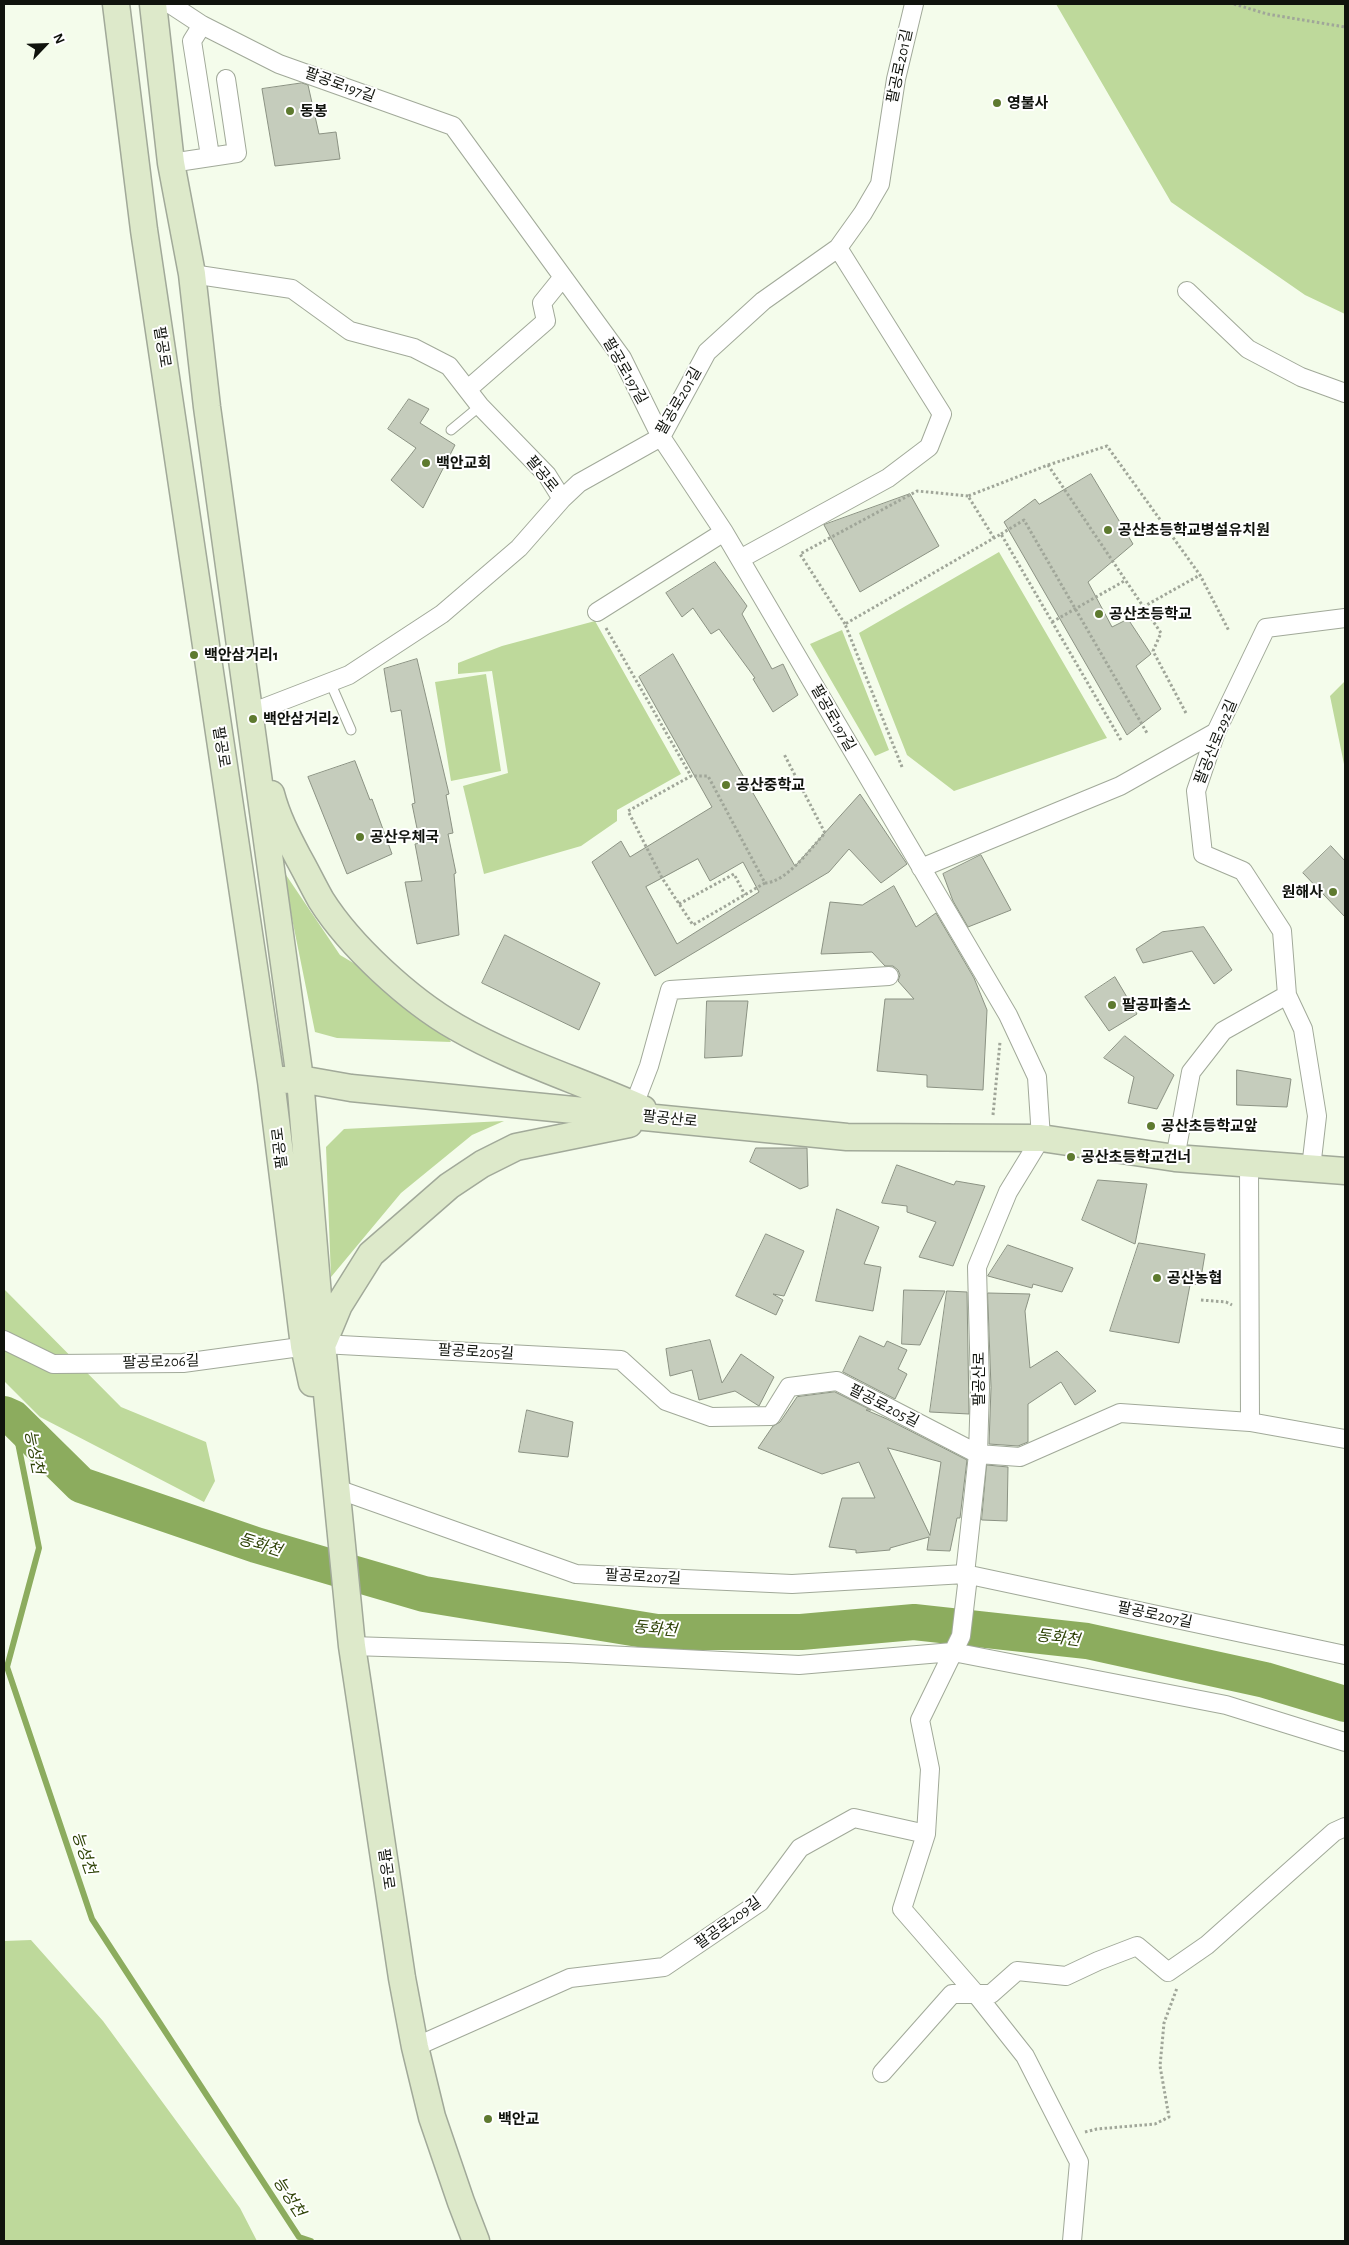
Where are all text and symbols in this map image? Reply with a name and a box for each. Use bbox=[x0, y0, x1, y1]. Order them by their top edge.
north arrow bbox=[20, 20, 70, 70]
street label: 팔공로201길 bbox=[883, 27, 917, 105]
text: N bbox=[50, 32, 67, 46]
street label: 팔공로197길 bbox=[302, 64, 378, 106]
place label: 영불사 bbox=[1007, 94, 1048, 112]
marker: 영불사 bbox=[991, 97, 1003, 109]
place label: 동봉 bbox=[300, 102, 328, 120]
marker: 동봉 bbox=[284, 105, 296, 117]
street label: 팔공로 bbox=[150, 325, 174, 369]
street label: 팔공로197길 bbox=[599, 335, 651, 407]
street label: 팔공로201길 bbox=[652, 364, 706, 438]
street label: 팔공로 bbox=[522, 452, 562, 496]
place label: 백안교회 bbox=[436, 454, 491, 472]
marker: 백안교회 bbox=[420, 457, 432, 469]
place label: 공산초등학교병설유치원 bbox=[1118, 521, 1270, 539]
marker: 공산초등학교병설유치원 bbox=[1102, 524, 1114, 536]
place label: 공산초등학교 bbox=[1109, 605, 1192, 623]
marker: 공산초등학교 bbox=[1093, 608, 1105, 620]
place label: 백안삼거리1 bbox=[204, 646, 278, 664]
marker: 백안삼거리1 bbox=[188, 649, 200, 661]
street label: 팔공로197길 bbox=[807, 682, 859, 754]
street label: 팔공산로292길 bbox=[1191, 697, 1241, 787]
place label: 백안삼거리2 bbox=[263, 710, 339, 728]
marker: 백안삼거리2 bbox=[247, 713, 259, 725]
street label: 팔공로 bbox=[209, 725, 233, 769]
place label: 공산중학교 bbox=[736, 776, 805, 794]
marker: 공산중학교 bbox=[720, 779, 732, 791]
place label: 공산우체국 bbox=[370, 828, 439, 846]
marker: 공산우체국 bbox=[354, 831, 366, 843]
place label: 원해사 bbox=[1282, 883, 1323, 901]
marker: 원해사 bbox=[1327, 886, 1339, 898]
place label: 팔공파출소 bbox=[1122, 996, 1191, 1014]
marker: 팔공파출소 bbox=[1106, 999, 1118, 1011]
street label: 팔공산로 bbox=[642, 1107, 698, 1131]
place label: 공산초등학교앞 bbox=[1161, 1117, 1258, 1135]
marker: 공산초등학교앞 bbox=[1145, 1120, 1157, 1132]
street label: 팔공로 bbox=[269, 1126, 291, 1170]
place label: 공산초등학교건너 bbox=[1081, 1148, 1191, 1166]
marker: 공산초등학교건너 bbox=[1065, 1151, 1077, 1163]
place label: 공산농협 bbox=[1167, 1269, 1222, 1287]
marker: 공산농협 bbox=[1151, 1272, 1163, 1284]
street label: 팔공로205길 bbox=[437, 1341, 515, 1363]
street label: 팔공산로 bbox=[970, 1351, 988, 1407]
street label: 팔공로206길 bbox=[122, 1352, 200, 1372]
street label: 팔공로205길 bbox=[846, 1381, 922, 1431]
water label: 능성천 bbox=[20, 1428, 48, 1476]
water label: 동화천 bbox=[236, 1529, 284, 1561]
street label: 팔공로207길 bbox=[604, 1566, 682, 1588]
street label: 팔공로207길 bbox=[1116, 1598, 1194, 1632]
water label: 동화천 bbox=[632, 1618, 678, 1640]
water label: 동화천 bbox=[1035, 1626, 1081, 1650]
water label: 능성천 bbox=[68, 1829, 100, 1877]
street label: 팔공로 bbox=[374, 1847, 398, 1891]
street label: 팔공로209길 bbox=[692, 1893, 764, 1953]
place label: 백안교 bbox=[498, 2110, 539, 2128]
marker: 백안교 bbox=[482, 2113, 494, 2125]
water label: 능성천 bbox=[269, 2173, 309, 2221]

